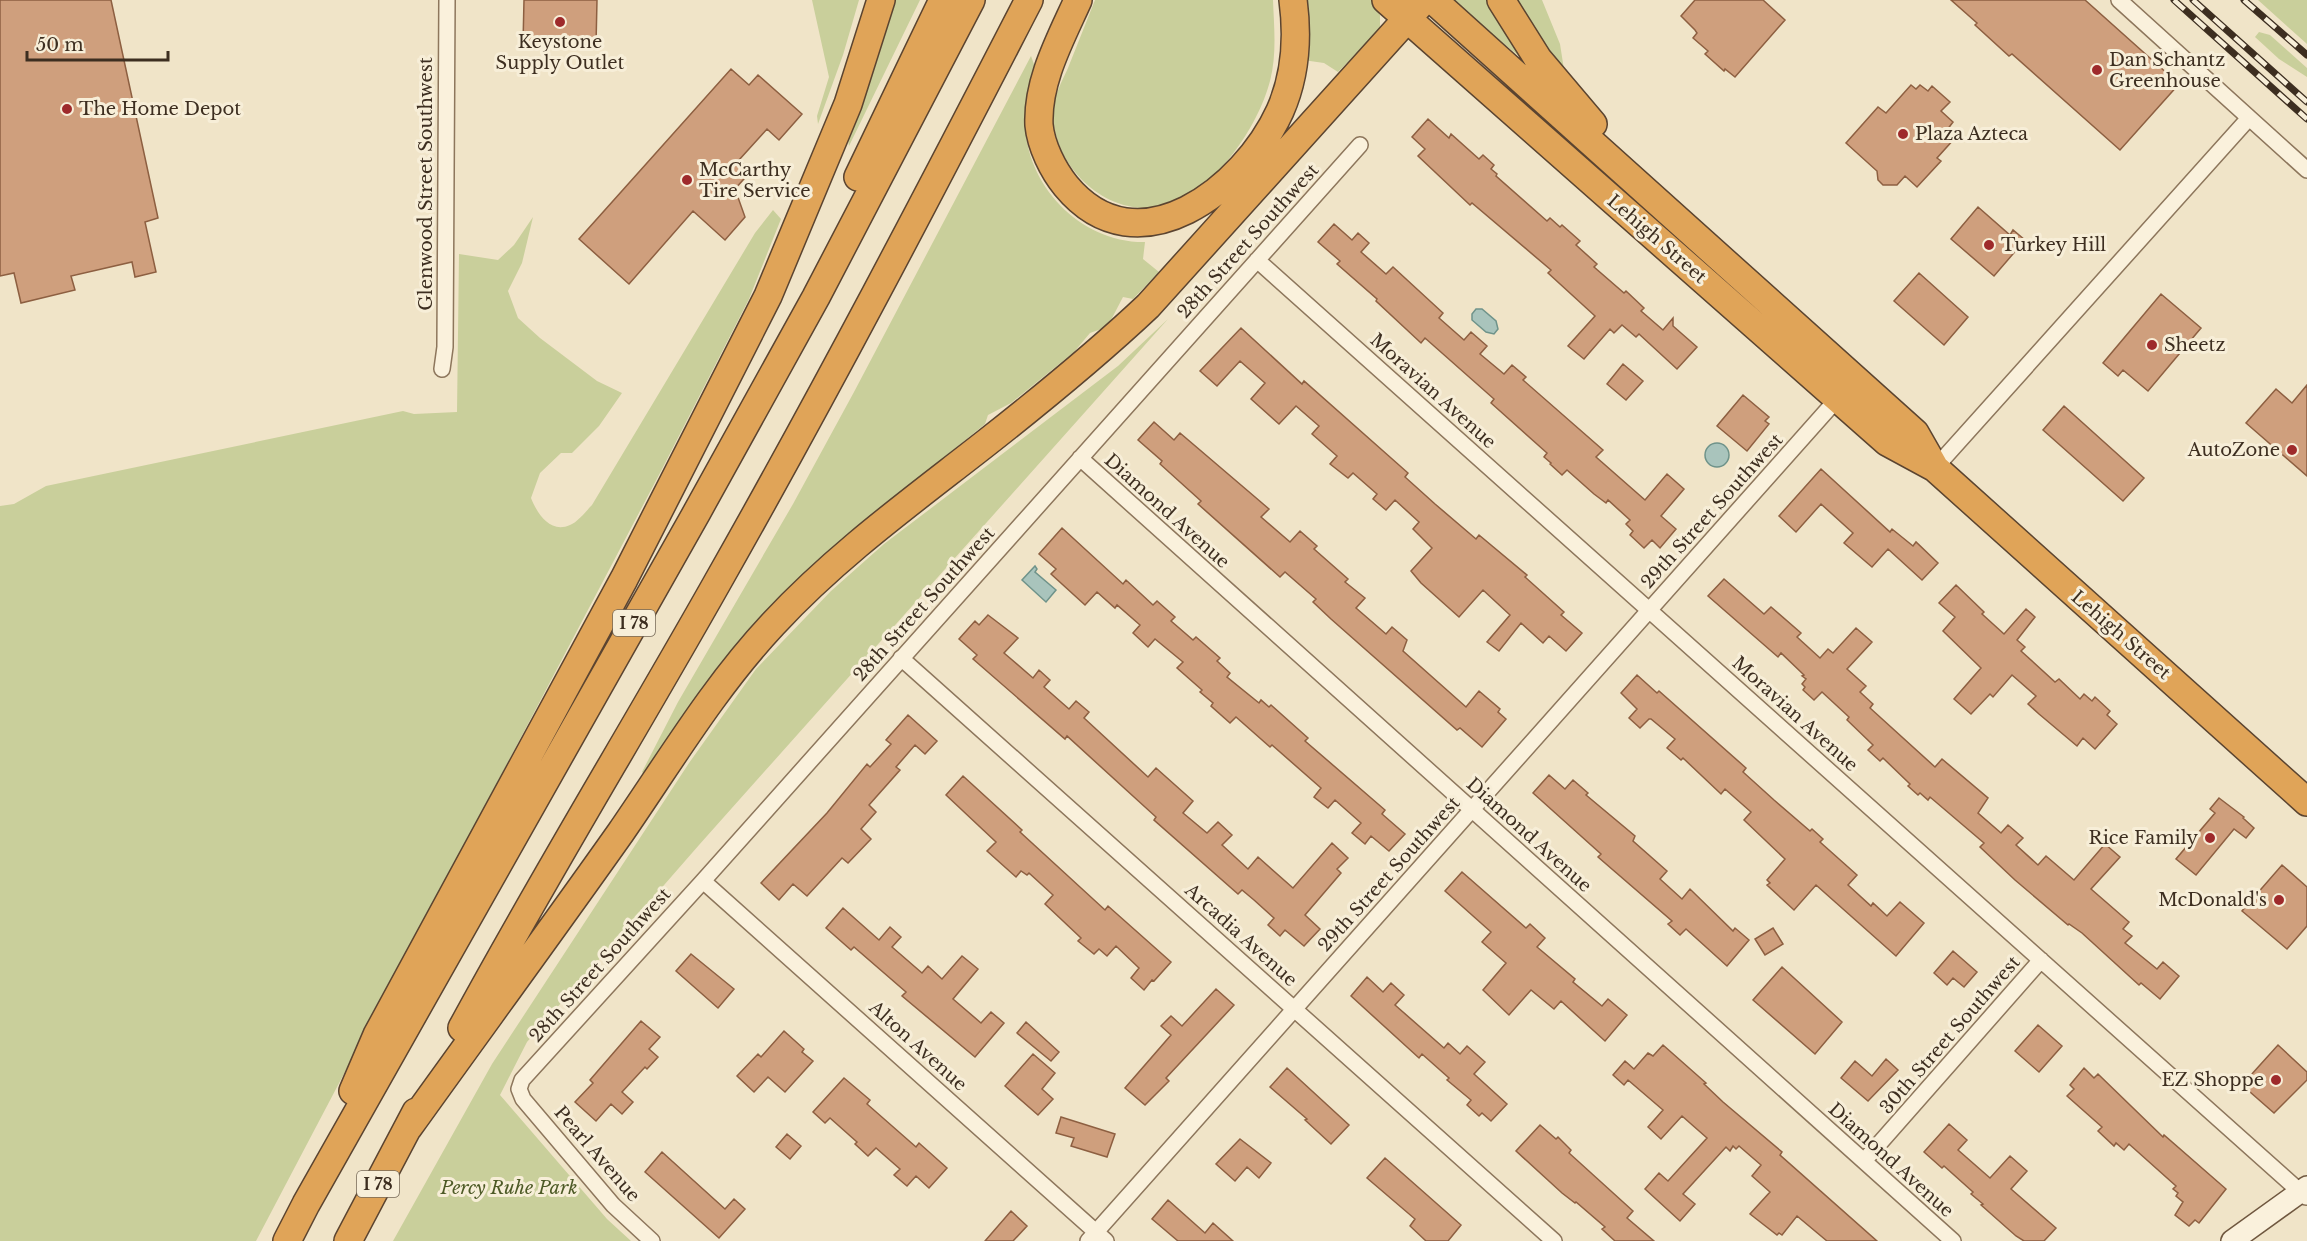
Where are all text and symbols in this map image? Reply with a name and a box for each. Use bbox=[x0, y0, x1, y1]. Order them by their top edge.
marker: Keystone Supply Outlet bbox=[553, 15, 567, 29]
scale bar bbox=[27, 24, 168, 62]
place label: Keystone Supply Outlet bbox=[496, 31, 625, 74]
text: 50 m bbox=[36, 34, 84, 56]
place label: Dan Schantz Greenhouse bbox=[2109, 49, 2225, 92]
street label: Glenwood Street Southwest bbox=[415, 57, 437, 311]
marker: Dan Schantz Greenhouse bbox=[2090, 63, 2104, 77]
place label: The Home Depot bbox=[79, 98, 241, 120]
marker: The Home Depot bbox=[60, 102, 74, 116]
place label: Plaza Azteca bbox=[1915, 123, 2028, 145]
marker: Plaza Azteca bbox=[1896, 127, 1910, 141]
place label: McCarthy Tire Service bbox=[699, 159, 811, 202]
street label: 28th Street Southwest bbox=[1173, 159, 1323, 323]
marker: McCarthy Tire Service bbox=[680, 173, 694, 187]
street label: Lehigh Street bbox=[1603, 190, 1711, 288]
place label: Turkey Hill bbox=[2001, 234, 2106, 256]
marker: Turkey Hill bbox=[1982, 238, 1996, 252]
street label: Moravian Avenue bbox=[1366, 329, 1500, 453]
place label: Sheetz bbox=[2164, 334, 2225, 356]
marker: Sheetz bbox=[2145, 338, 2159, 352]
street label: 29th Street Southwest bbox=[1637, 429, 1788, 593]
place label: AutoZone bbox=[2187, 439, 2280, 461]
marker: AutoZone bbox=[2285, 443, 2299, 457]
street label: Diamond Avenue bbox=[1100, 449, 1234, 573]
street label: 28th Street Southwest bbox=[849, 522, 999, 686]
street label: Lehigh Street bbox=[2067, 586, 2175, 684]
road number: I 78 bbox=[613, 610, 655, 636]
street label: Moravian Avenue bbox=[1728, 652, 1862, 776]
street label: Diamond Avenue bbox=[1462, 773, 1596, 897]
street label: 29th Street Southwest bbox=[1314, 792, 1465, 956]
place label: Rice Family bbox=[2088, 827, 2198, 849]
marker: Rice Family bbox=[2203, 831, 2217, 845]
street label: Arcadia Avenue bbox=[1180, 878, 1301, 991]
street label: 28th Street Southwest bbox=[525, 883, 675, 1047]
place label: McDonald's bbox=[2158, 889, 2267, 911]
marker: McDonald's bbox=[2272, 893, 2286, 907]
street label: 30th Street Southwest bbox=[1875, 951, 2025, 1119]
street label: Alton Avenue bbox=[864, 996, 971, 1096]
place label: EZ Shoppe bbox=[2161, 1069, 2264, 1091]
marker: EZ Shoppe bbox=[2269, 1073, 2283, 1087]
street label: Diamond Avenue bbox=[1824, 1098, 1958, 1222]
street label: Pearl Avenue bbox=[549, 1102, 645, 1206]
road number: I 78 bbox=[357, 1171, 399, 1197]
park label: Percy Ruhe Park bbox=[440, 1177, 577, 1199]

